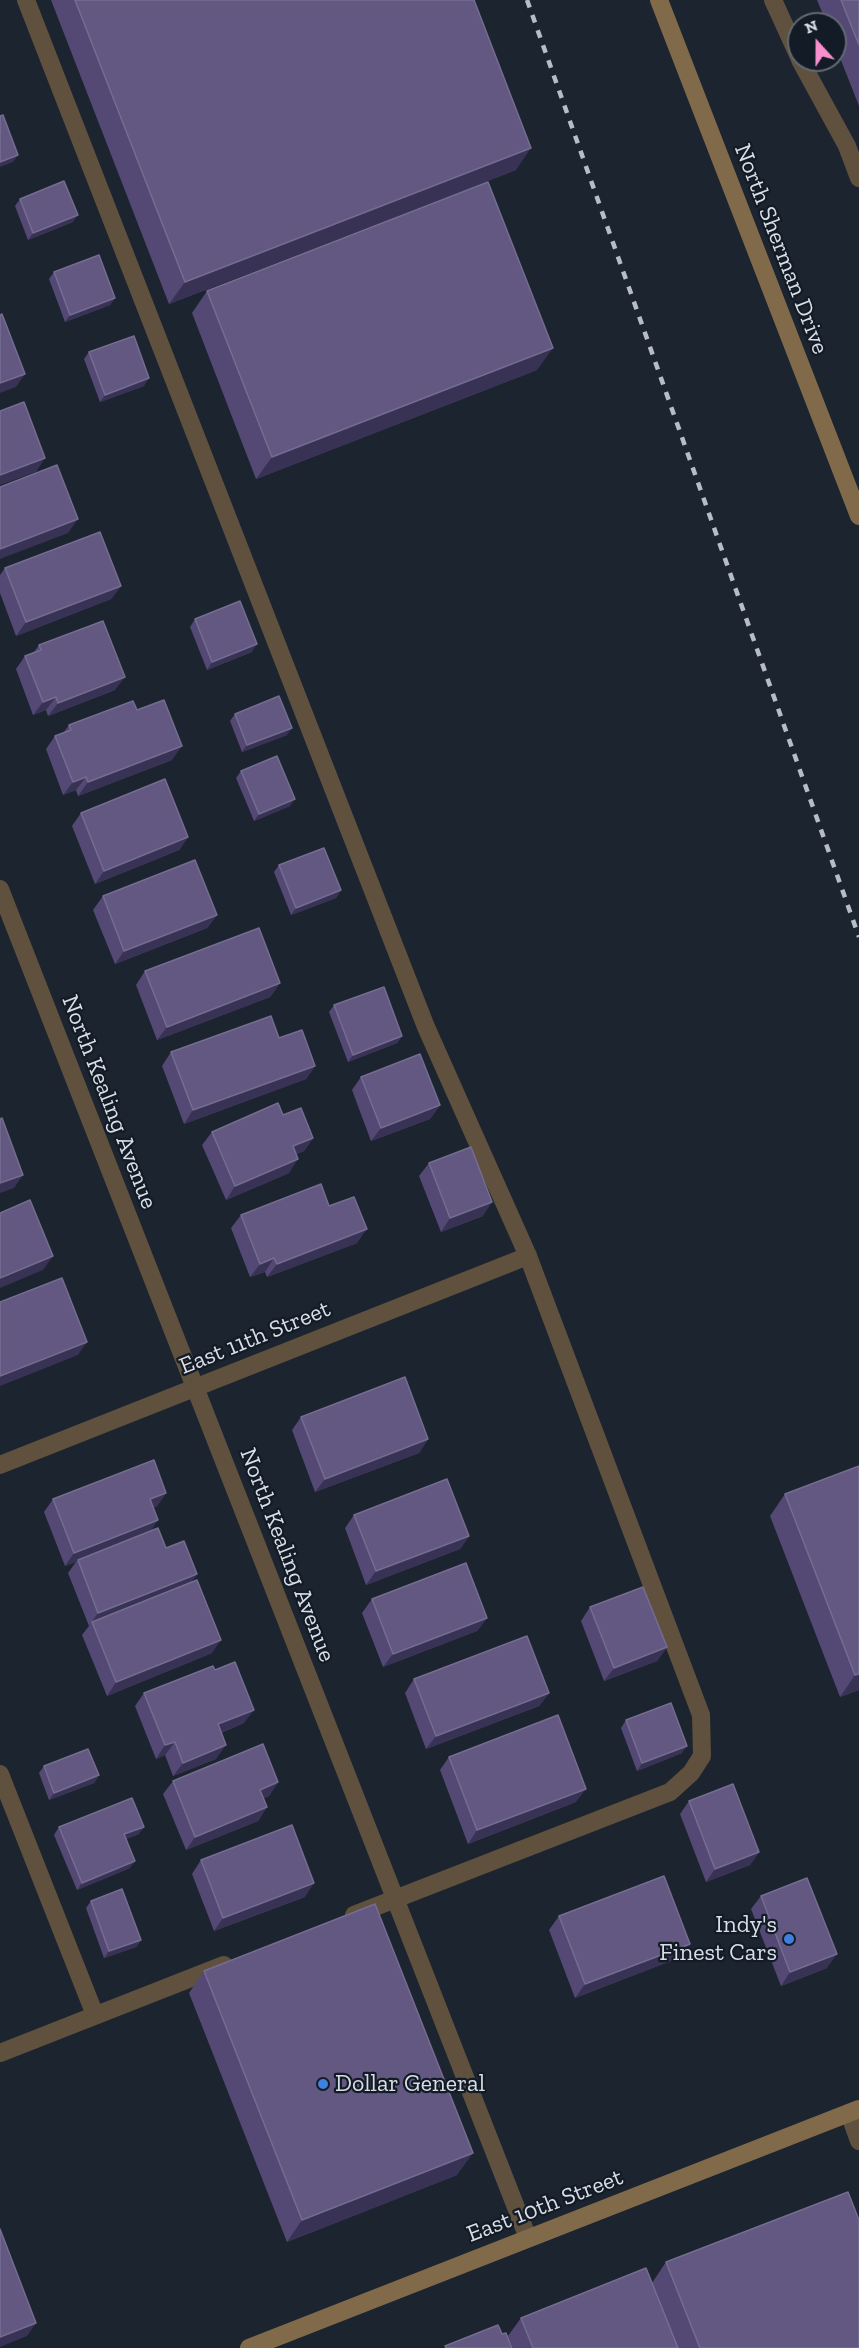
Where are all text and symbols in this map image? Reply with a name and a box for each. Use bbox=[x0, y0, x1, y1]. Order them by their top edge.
north arrow bbox=[787, 12, 847, 72]
text: N bbox=[802, 16, 820, 38]
street label: North Sherman Drive bbox=[728, 140, 834, 358]
street label: North Kealing Avenue bbox=[55, 991, 163, 1213]
street label: East 11th Street bbox=[175, 1295, 335, 1381]
street label: North Kealing Avenue bbox=[233, 1444, 341, 1666]
place label: Indy's Finest Cars bbox=[659, 1911, 777, 1967]
marker: Indy's Finest Cars bbox=[782, 1932, 796, 1946]
place label: Dollar General bbox=[335, 2070, 485, 2098]
marker: Dollar General bbox=[316, 2077, 330, 2091]
street label: East 10th Street bbox=[463, 2163, 627, 2249]

